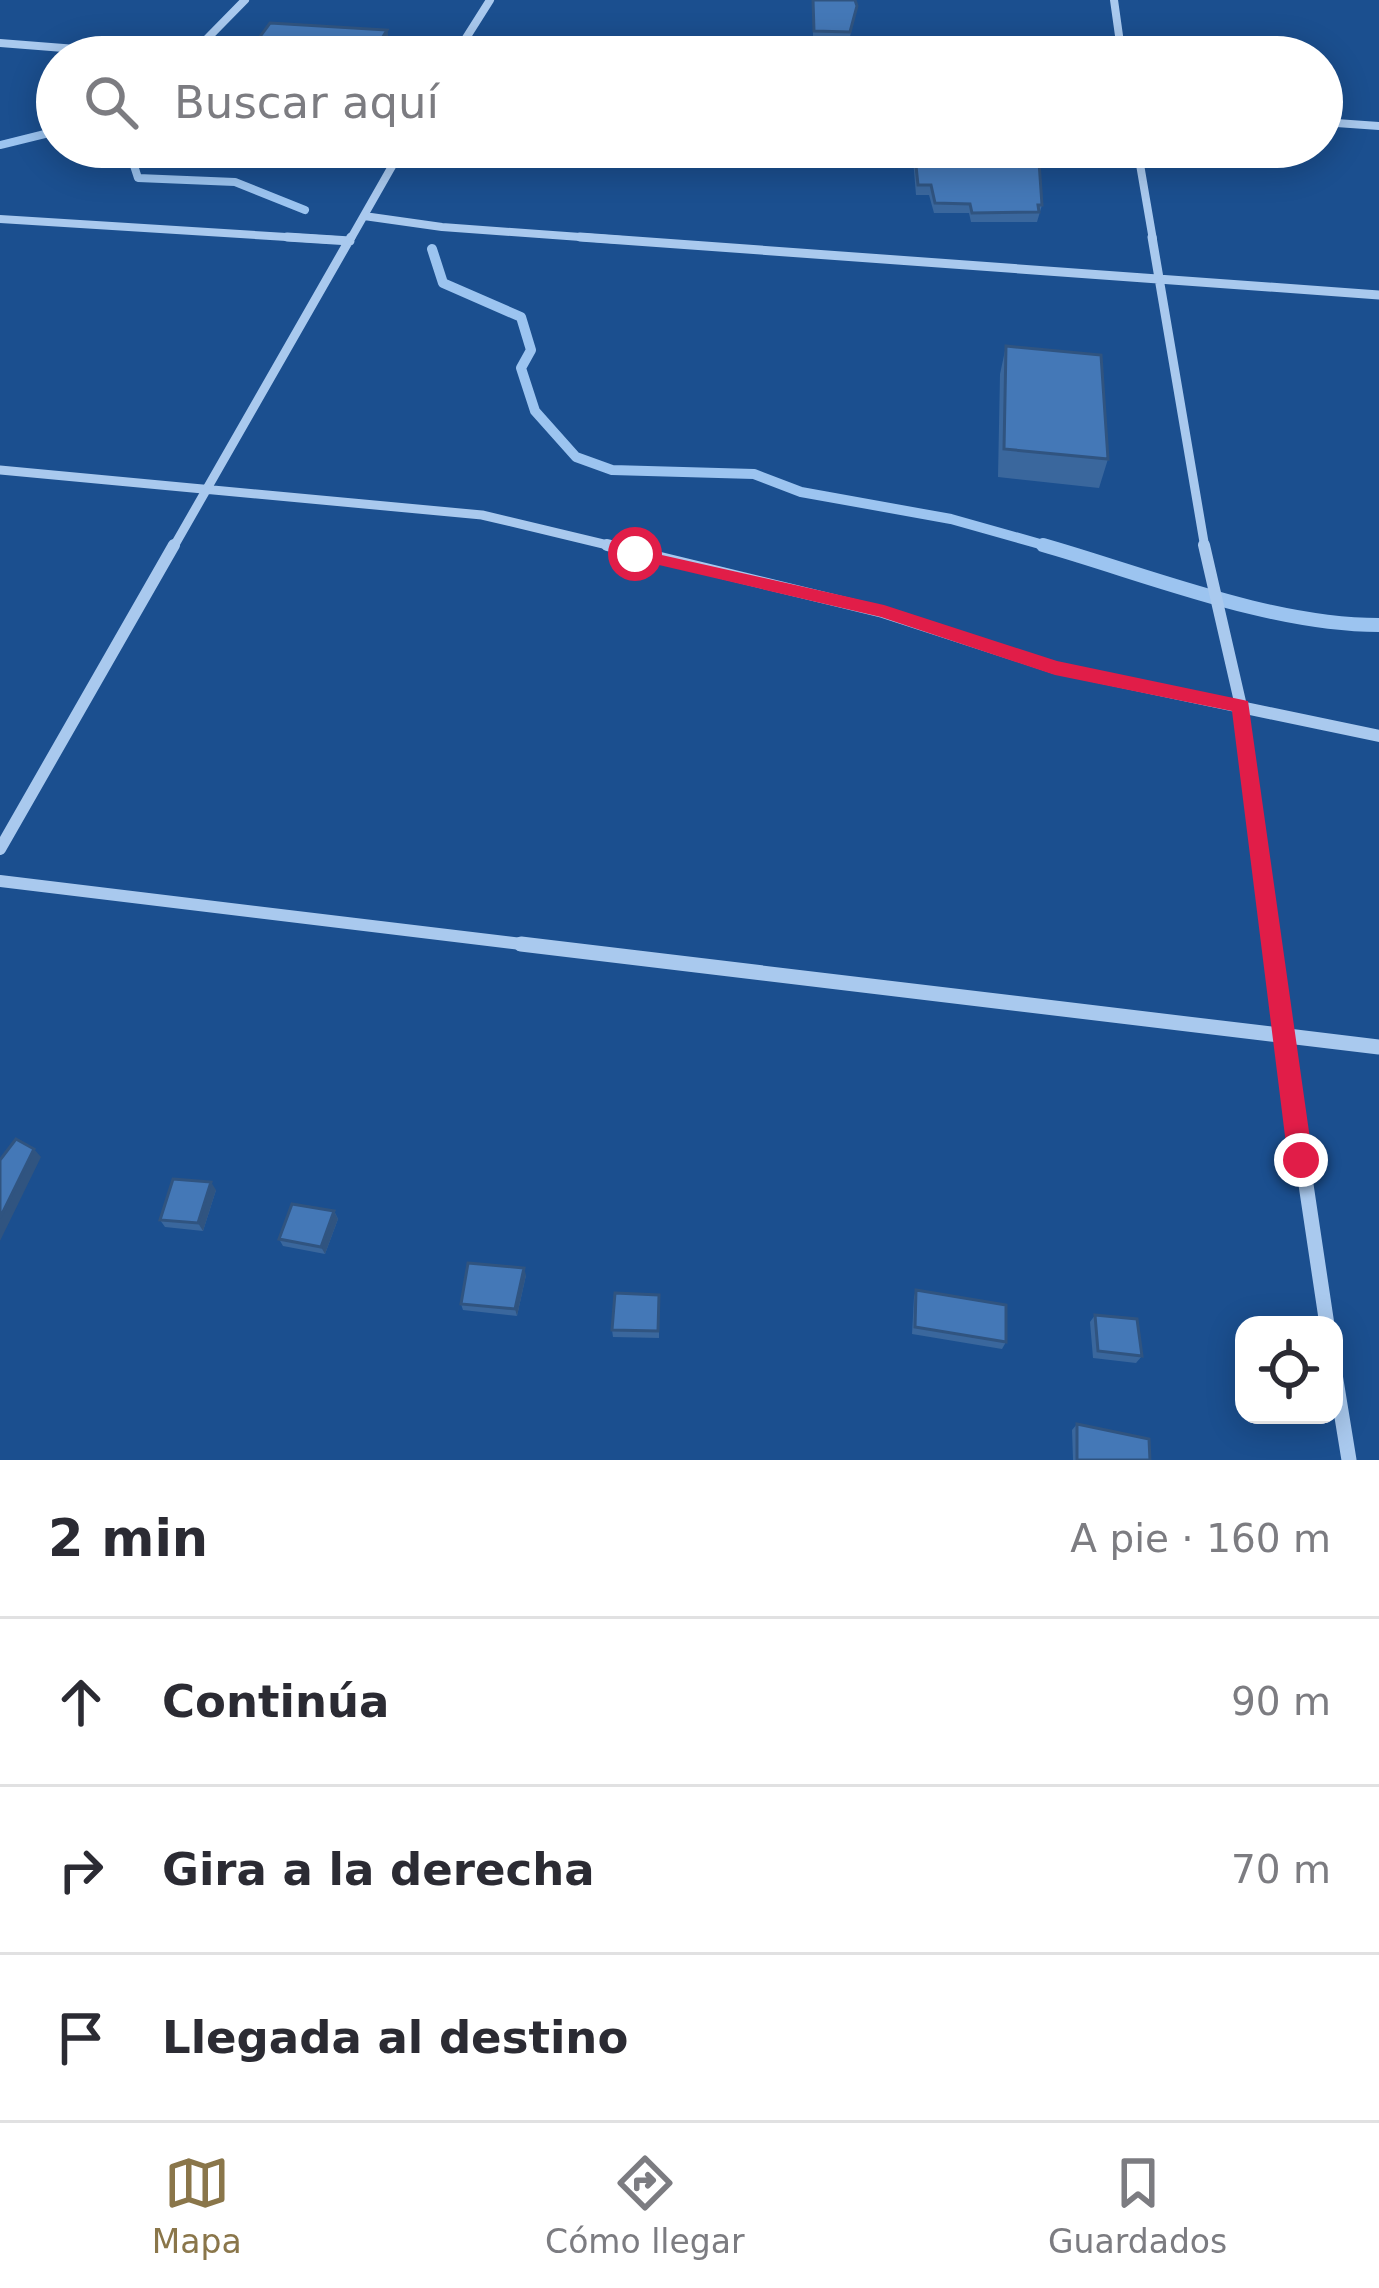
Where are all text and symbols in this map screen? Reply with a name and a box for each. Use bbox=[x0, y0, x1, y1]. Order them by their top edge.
search box bbox=[36, 36, 1343, 168]
icon: search bbox=[78, 69, 144, 135]
text: Buscar aquí bbox=[174, 76, 439, 129]
route start bbox=[608, 527, 662, 581]
route end bbox=[1274, 1133, 1328, 1187]
map controls bbox=[1235, 1316, 1343, 1424]
button: locate bbox=[1235, 1316, 1343, 1424]
text: 2 min bbox=[48, 1509, 208, 1568]
text: A pie · 160 m bbox=[1070, 1516, 1331, 1561]
icon: ahead bbox=[48, 1669, 114, 1735]
text: Continúa bbox=[162, 1675, 389, 1728]
text: 90 m bbox=[1231, 1679, 1331, 1724]
icon: right bbox=[48, 1837, 114, 1903]
text: Gira a la derecha bbox=[162, 1843, 595, 1896]
text: 70 m bbox=[1231, 1847, 1331, 1892]
icon: arrive bbox=[48, 2005, 114, 2071]
text: Llegada al destino bbox=[162, 2011, 628, 2064]
tab: Mapa bbox=[152, 2150, 242, 2261]
tab: Cómo llegar bbox=[545, 2150, 745, 2261]
tab: Guardados bbox=[1048, 2150, 1227, 2261]

